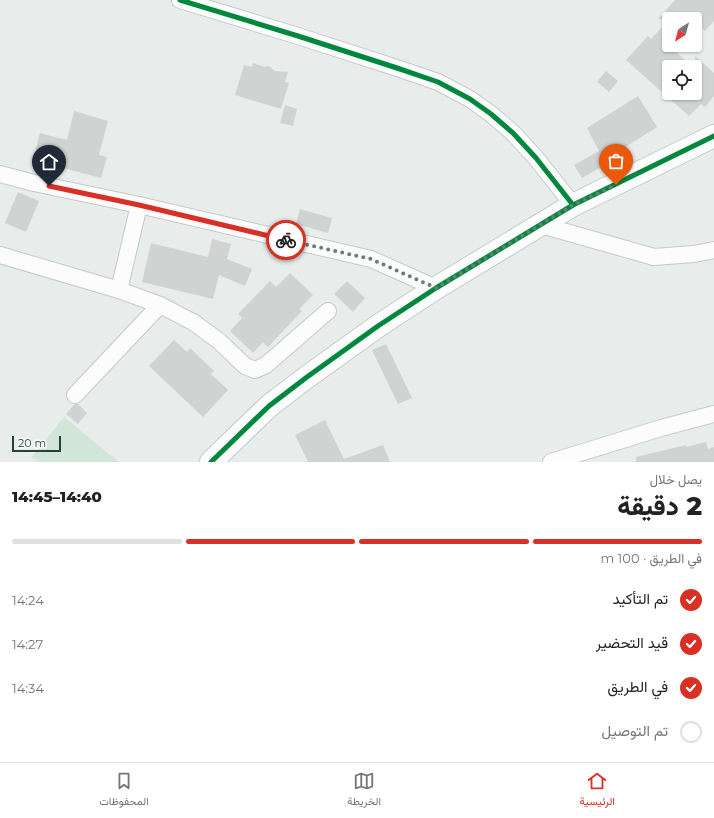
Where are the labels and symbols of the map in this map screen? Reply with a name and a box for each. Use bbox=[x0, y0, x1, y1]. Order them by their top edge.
north arrow bbox=[662, 12, 702, 52]
pin bbox=[599, 144, 633, 185]
pin bbox=[32, 145, 66, 186]
courier bbox=[266, 220, 306, 260]
scale bar bbox=[12, 434, 61, 453]

